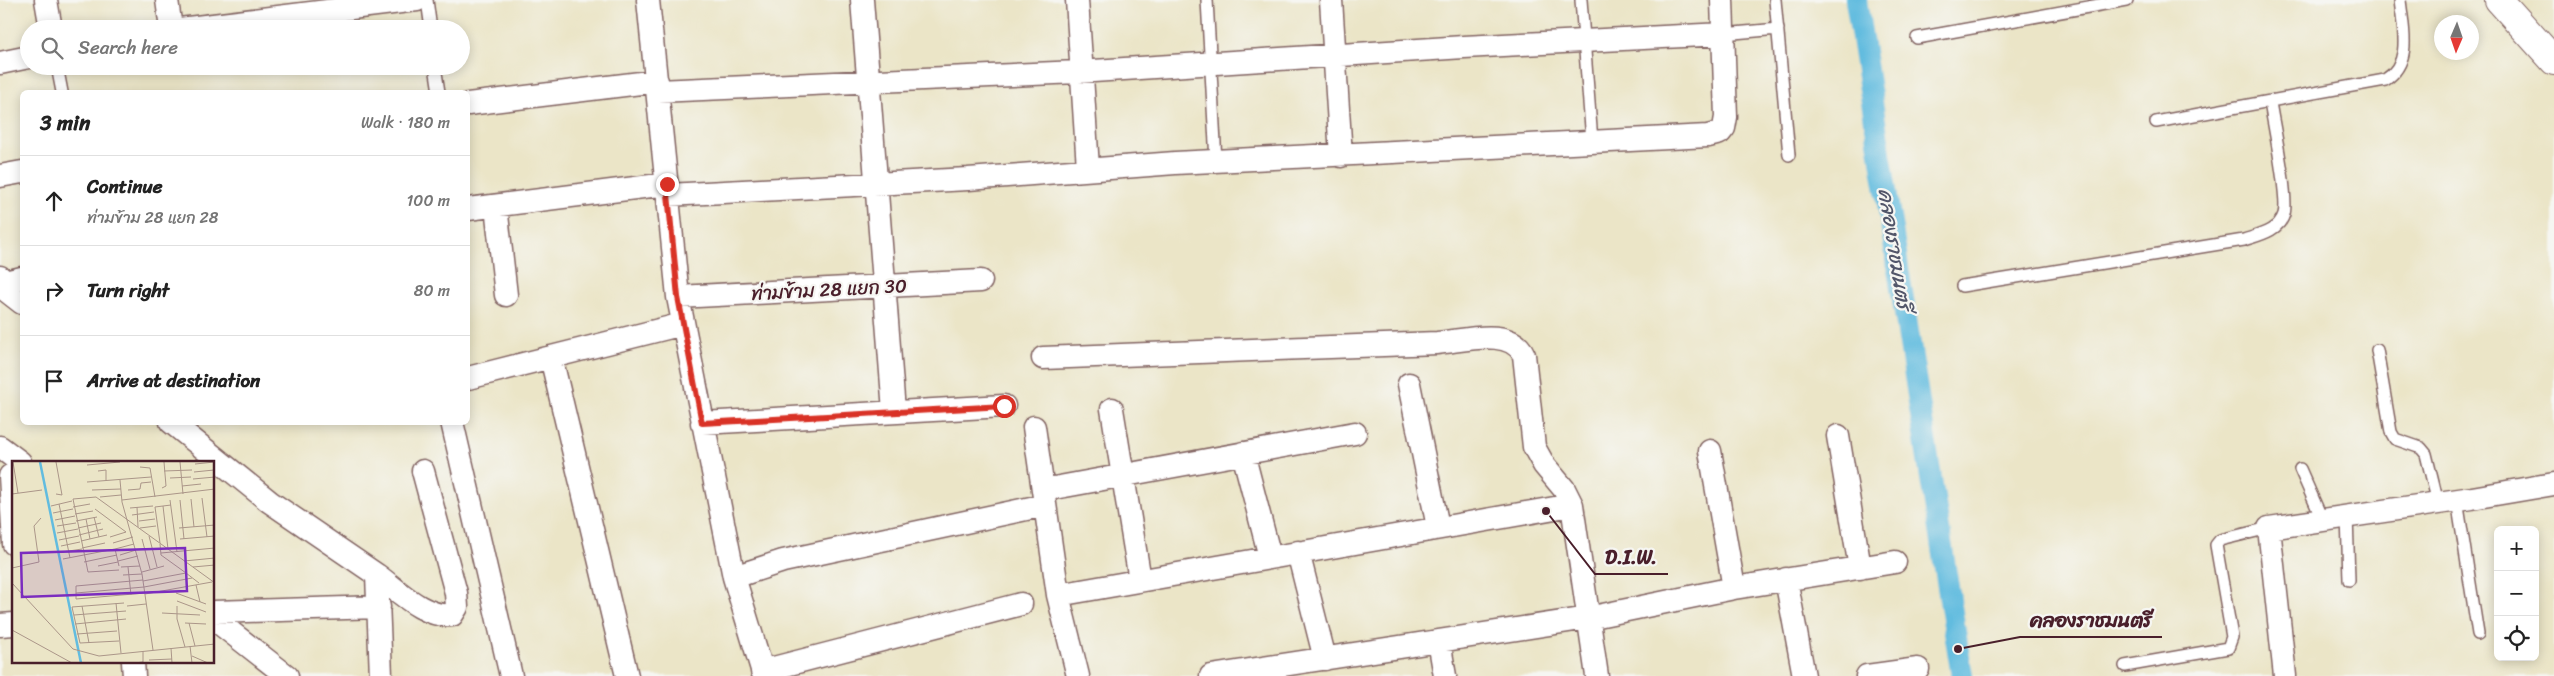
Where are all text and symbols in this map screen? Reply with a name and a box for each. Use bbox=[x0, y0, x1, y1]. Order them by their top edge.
north arrow bbox=[2434, 15, 2479, 60]
search box bbox=[20, 20, 470, 75]
text: Search here bbox=[78, 31, 178, 64]
icon: search bbox=[38, 34, 66, 62]
text: 3 min bbox=[40, 104, 90, 142]
text: Walk · 180 m bbox=[361, 108, 450, 137]
text: Continue bbox=[87, 170, 163, 203]
route end bbox=[656, 173, 679, 196]
text: 100 m bbox=[406, 186, 450, 215]
water label: คลองราชมนตรี bbox=[1868, 186, 1922, 319]
icon: ahead bbox=[40, 187, 68, 215]
text: ท่ามข้าม 28 แยก 28 bbox=[87, 203, 218, 232]
street label: ท่ามข้าม 28 แยก 30 bbox=[750, 269, 908, 310]
text: Turn right bbox=[87, 274, 169, 307]
text: 80 m bbox=[414, 276, 450, 305]
icon: right bbox=[40, 277, 68, 305]
text: Arrive at destination bbox=[87, 364, 260, 397]
icon: arrive bbox=[40, 367, 68, 395]
route start bbox=[993, 395, 1016, 418]
inset map bbox=[12, 461, 215, 664]
map controls bbox=[2494, 526, 2539, 661]
button: + bbox=[2494, 526, 2539, 571]
callout: D.I.W. bbox=[1595, 539, 1668, 574]
text: D.I.W. bbox=[1605, 540, 1657, 575]
button: − bbox=[2494, 571, 2539, 616]
callout: คลองราชมนตรี bbox=[2020, 602, 2162, 637]
text: คลองราชมนตรี bbox=[2029, 603, 2155, 638]
button: locate bbox=[2494, 616, 2539, 661]

